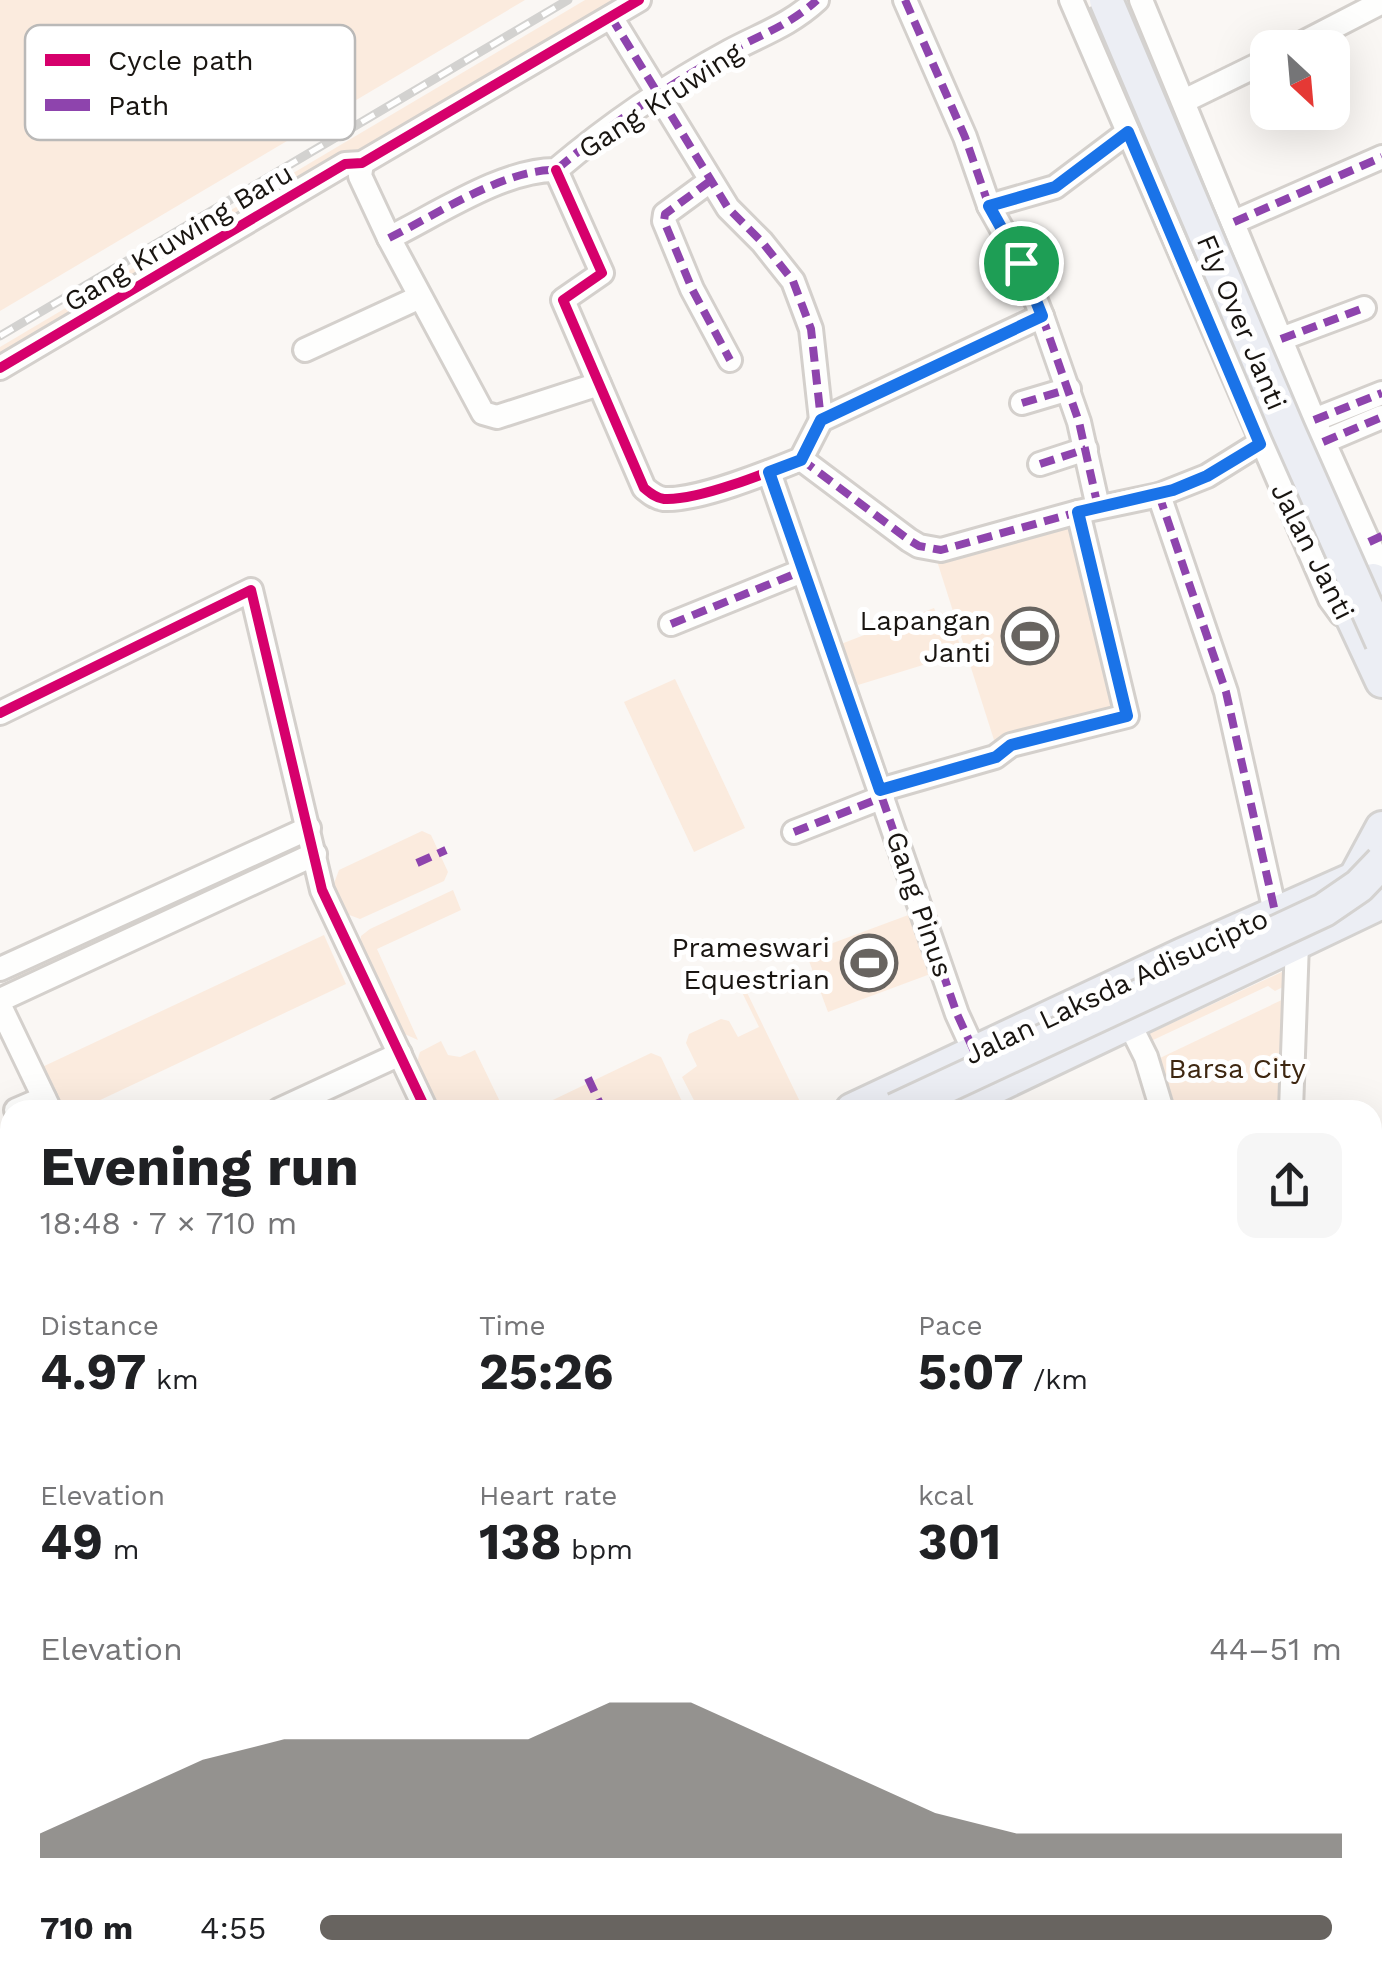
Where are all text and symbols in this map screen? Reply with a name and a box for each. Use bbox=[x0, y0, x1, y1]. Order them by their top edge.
legend bbox=[25, 25, 355, 140]
north arrow bbox=[1250, 30, 1350, 130]
map controls bbox=[1250, 30, 1350, 130]
street label: Gang Kruwing bbox=[572, 35, 748, 165]
text: Cycle path bbox=[108, 44, 254, 77]
text: Path bbox=[108, 89, 169, 122]
street label: Gang Kruwing Baru bbox=[58, 156, 298, 319]
pin bbox=[979, 221, 1064, 306]
street label: Fly Over Janti bbox=[1190, 230, 1293, 415]
icon: arrive bbox=[994, 236, 1049, 291]
street label: Jalan Janti bbox=[1264, 477, 1361, 625]
place label: Lapangan Janti bbox=[860, 604, 991, 669]
sports icon: Lapangan Janti bbox=[1000, 606, 1060, 666]
street label: Gang Pinus bbox=[879, 827, 960, 981]
street label: Jalan Laksda Adisucipto bbox=[959, 902, 1273, 1071]
place label: Prameswari Equestrian bbox=[671, 931, 830, 996]
sports icon: Prameswari Equestrian bbox=[839, 933, 899, 993]
park label: Barsa City bbox=[1168, 1052, 1306, 1085]
button: share bbox=[1237, 1133, 1342, 1238]
text: Evening run bbox=[40, 1134, 359, 1198]
text: 18:48 · 7 × 710 m bbox=[40, 1204, 297, 1242]
text: Distance bbox=[40, 1309, 159, 1342]
text: Time bbox=[479, 1309, 546, 1342]
text: Pace bbox=[918, 1309, 983, 1342]
text: 4.97 bbox=[40, 1342, 146, 1401]
text: 25:26 bbox=[479, 1342, 614, 1401]
text: 5:07 bbox=[918, 1342, 1024, 1401]
text: km bbox=[146, 1363, 199, 1396]
text: /km bbox=[1024, 1363, 1088, 1396]
text: Elevation bbox=[40, 1479, 165, 1512]
text: Heart rate bbox=[479, 1479, 617, 1512]
text: kcal bbox=[918, 1479, 973, 1512]
text: 49 bbox=[40, 1512, 103, 1571]
text: 138 bbox=[479, 1512, 562, 1571]
text: 301 bbox=[918, 1512, 1001, 1571]
text: m bbox=[103, 1533, 139, 1566]
text: bpm bbox=[562, 1533, 633, 1566]
text: Elevation bbox=[40, 1630, 183, 1668]
text: 44–51 m bbox=[1209, 1630, 1342, 1668]
text: 710 m bbox=[40, 1909, 133, 1947]
text: 4:55 bbox=[200, 1909, 266, 1947]

